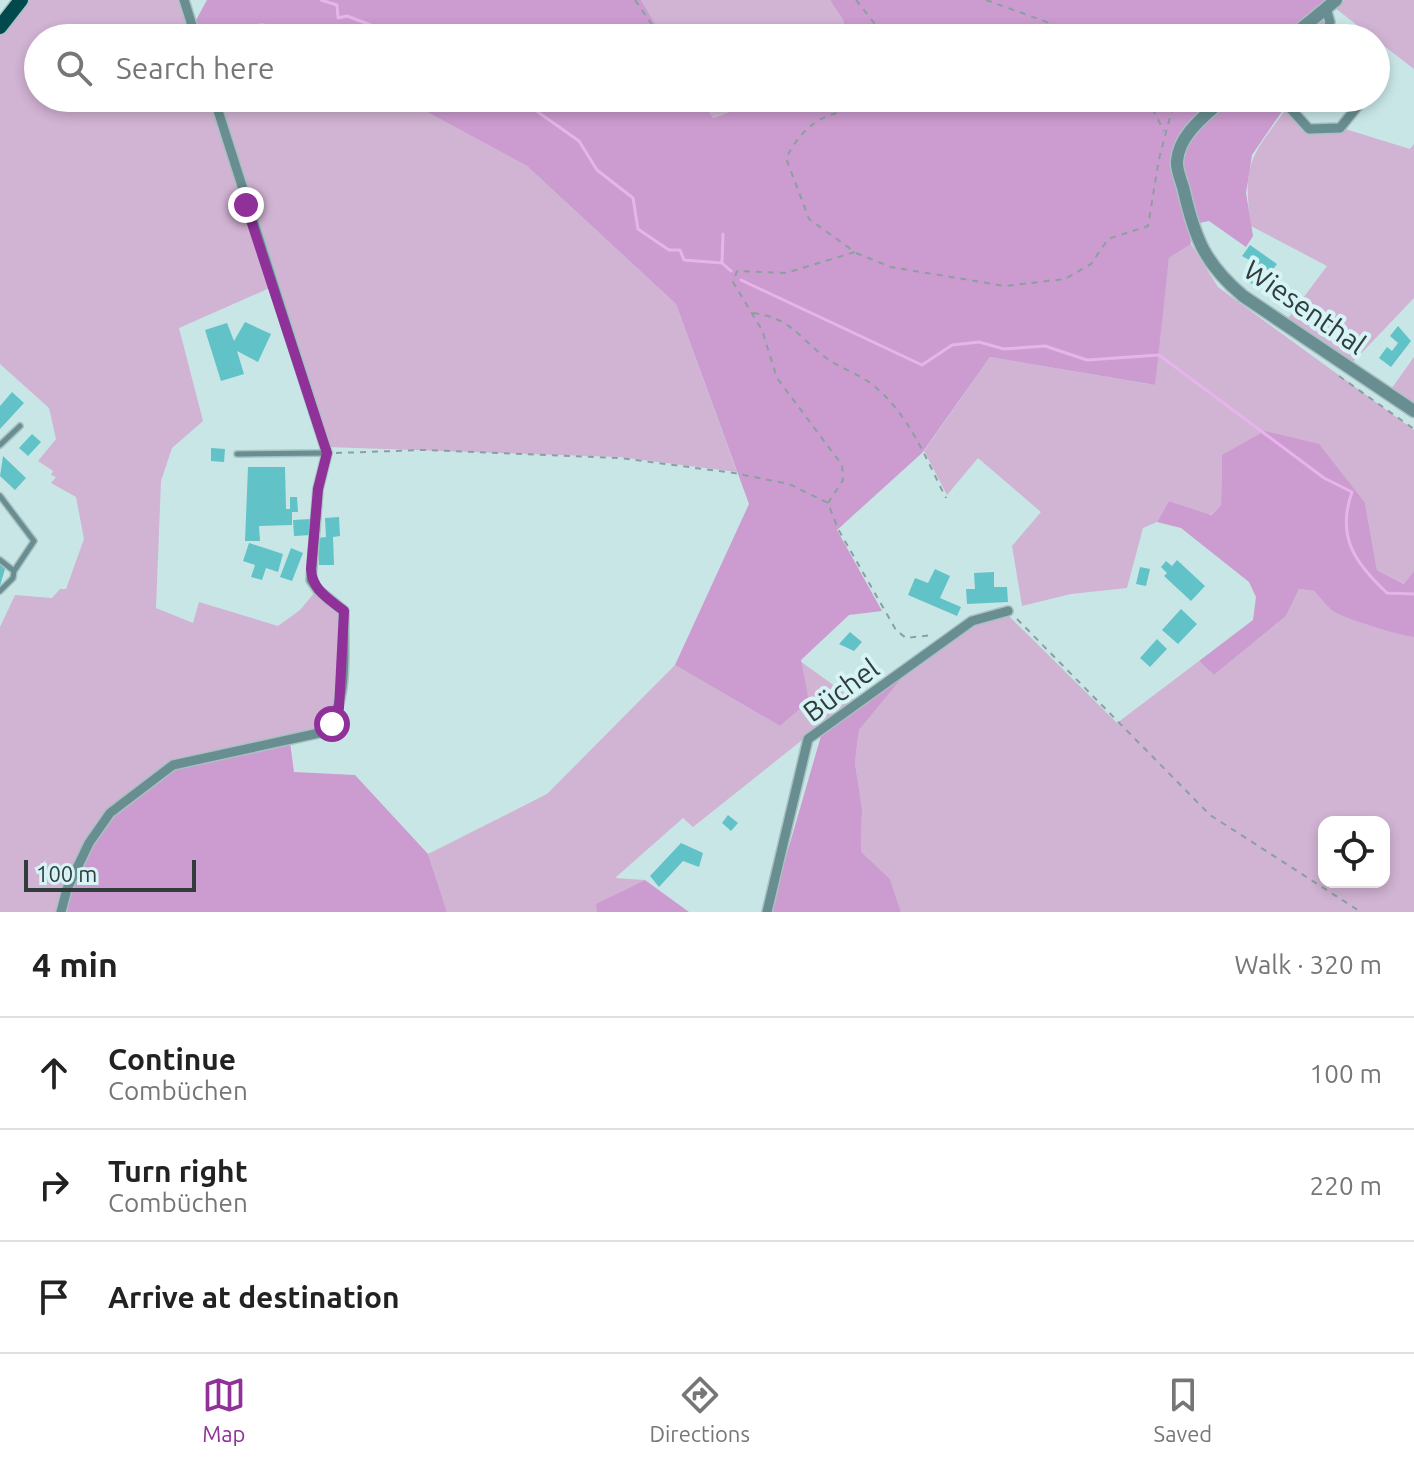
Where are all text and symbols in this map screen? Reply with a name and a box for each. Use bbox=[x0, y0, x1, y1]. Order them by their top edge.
search box bbox=[24, 24, 1390, 112]
icon: search bbox=[52, 46, 96, 90]
text: Search here bbox=[116, 51, 275, 85]
route end bbox=[228, 187, 264, 223]
street label: Wiesenthal bbox=[1239, 253, 1372, 360]
street label: Büchel bbox=[797, 652, 884, 727]
route start bbox=[314, 706, 350, 742]
map controls bbox=[1318, 816, 1390, 888]
button: locate bbox=[1318, 816, 1390, 888]
scale bar bbox=[24, 856, 196, 892]
text: 100 m bbox=[36, 861, 97, 886]
text: 4 min bbox=[32, 945, 118, 983]
text: Walk · 320 m bbox=[1234, 950, 1382, 979]
text: Continue bbox=[108, 1042, 236, 1076]
icon: ahead bbox=[32, 1051, 76, 1095]
text: 100 m bbox=[1310, 1059, 1382, 1088]
text: Combüchen bbox=[108, 1076, 248, 1105]
text: Turn right bbox=[108, 1154, 248, 1188]
icon: right bbox=[32, 1163, 76, 1207]
text: 220 m bbox=[1310, 1171, 1382, 1200]
text: Combüchen bbox=[108, 1188, 248, 1217]
icon: arrive bbox=[32, 1275, 76, 1319]
text: Arrive at destination bbox=[108, 1280, 400, 1314]
tab: Map bbox=[202, 1373, 246, 1446]
tab: Directions bbox=[649, 1373, 750, 1446]
tab: Saved bbox=[1154, 1373, 1212, 1446]

